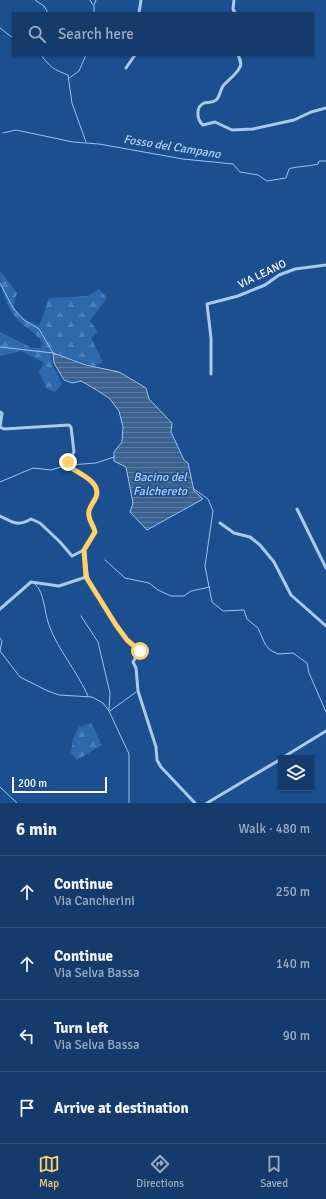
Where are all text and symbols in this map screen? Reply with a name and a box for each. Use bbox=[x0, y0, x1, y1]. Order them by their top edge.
search box bbox=[12, 12, 314, 56]
icon: search bbox=[26, 23, 48, 45]
text: Search here bbox=[58, 25, 134, 43]
water label: Fosso del Campano bbox=[122, 132, 222, 162]
street label: VIA LEANO bbox=[236, 257, 288, 291]
route end bbox=[59, 453, 77, 471]
water label: Bacino del Falchereto bbox=[133, 470, 188, 499]
route start bbox=[131, 642, 149, 660]
map controls bbox=[278, 755, 314, 791]
button: layers bbox=[278, 755, 314, 791]
scale bar bbox=[12, 775, 107, 794]
text: 200 m bbox=[18, 777, 47, 790]
text: 6 min bbox=[16, 819, 57, 840]
text: Walk · 480 m bbox=[239, 821, 310, 837]
text: Continue bbox=[54, 875, 113, 893]
icon: ahead bbox=[16, 881, 38, 903]
text: 250 m bbox=[276, 884, 310, 900]
text: Via Cancherini bbox=[54, 893, 135, 909]
text: Continue bbox=[54, 947, 113, 965]
icon: ahead bbox=[16, 953, 38, 975]
text: 140 m bbox=[276, 956, 310, 972]
text: Via Selva Bassa bbox=[54, 965, 140, 981]
text: Turn left bbox=[54, 1019, 108, 1037]
icon: left bbox=[16, 1025, 38, 1047]
text: 90 m bbox=[283, 1028, 310, 1044]
text: Via Selva Bassa bbox=[54, 1037, 140, 1053]
icon: arrive bbox=[16, 1097, 38, 1119]
text: Arrive at destination bbox=[54, 1099, 189, 1117]
tab: Map bbox=[38, 1153, 60, 1190]
tab: Directions bbox=[136, 1153, 184, 1190]
tab: Saved bbox=[260, 1153, 288, 1190]

